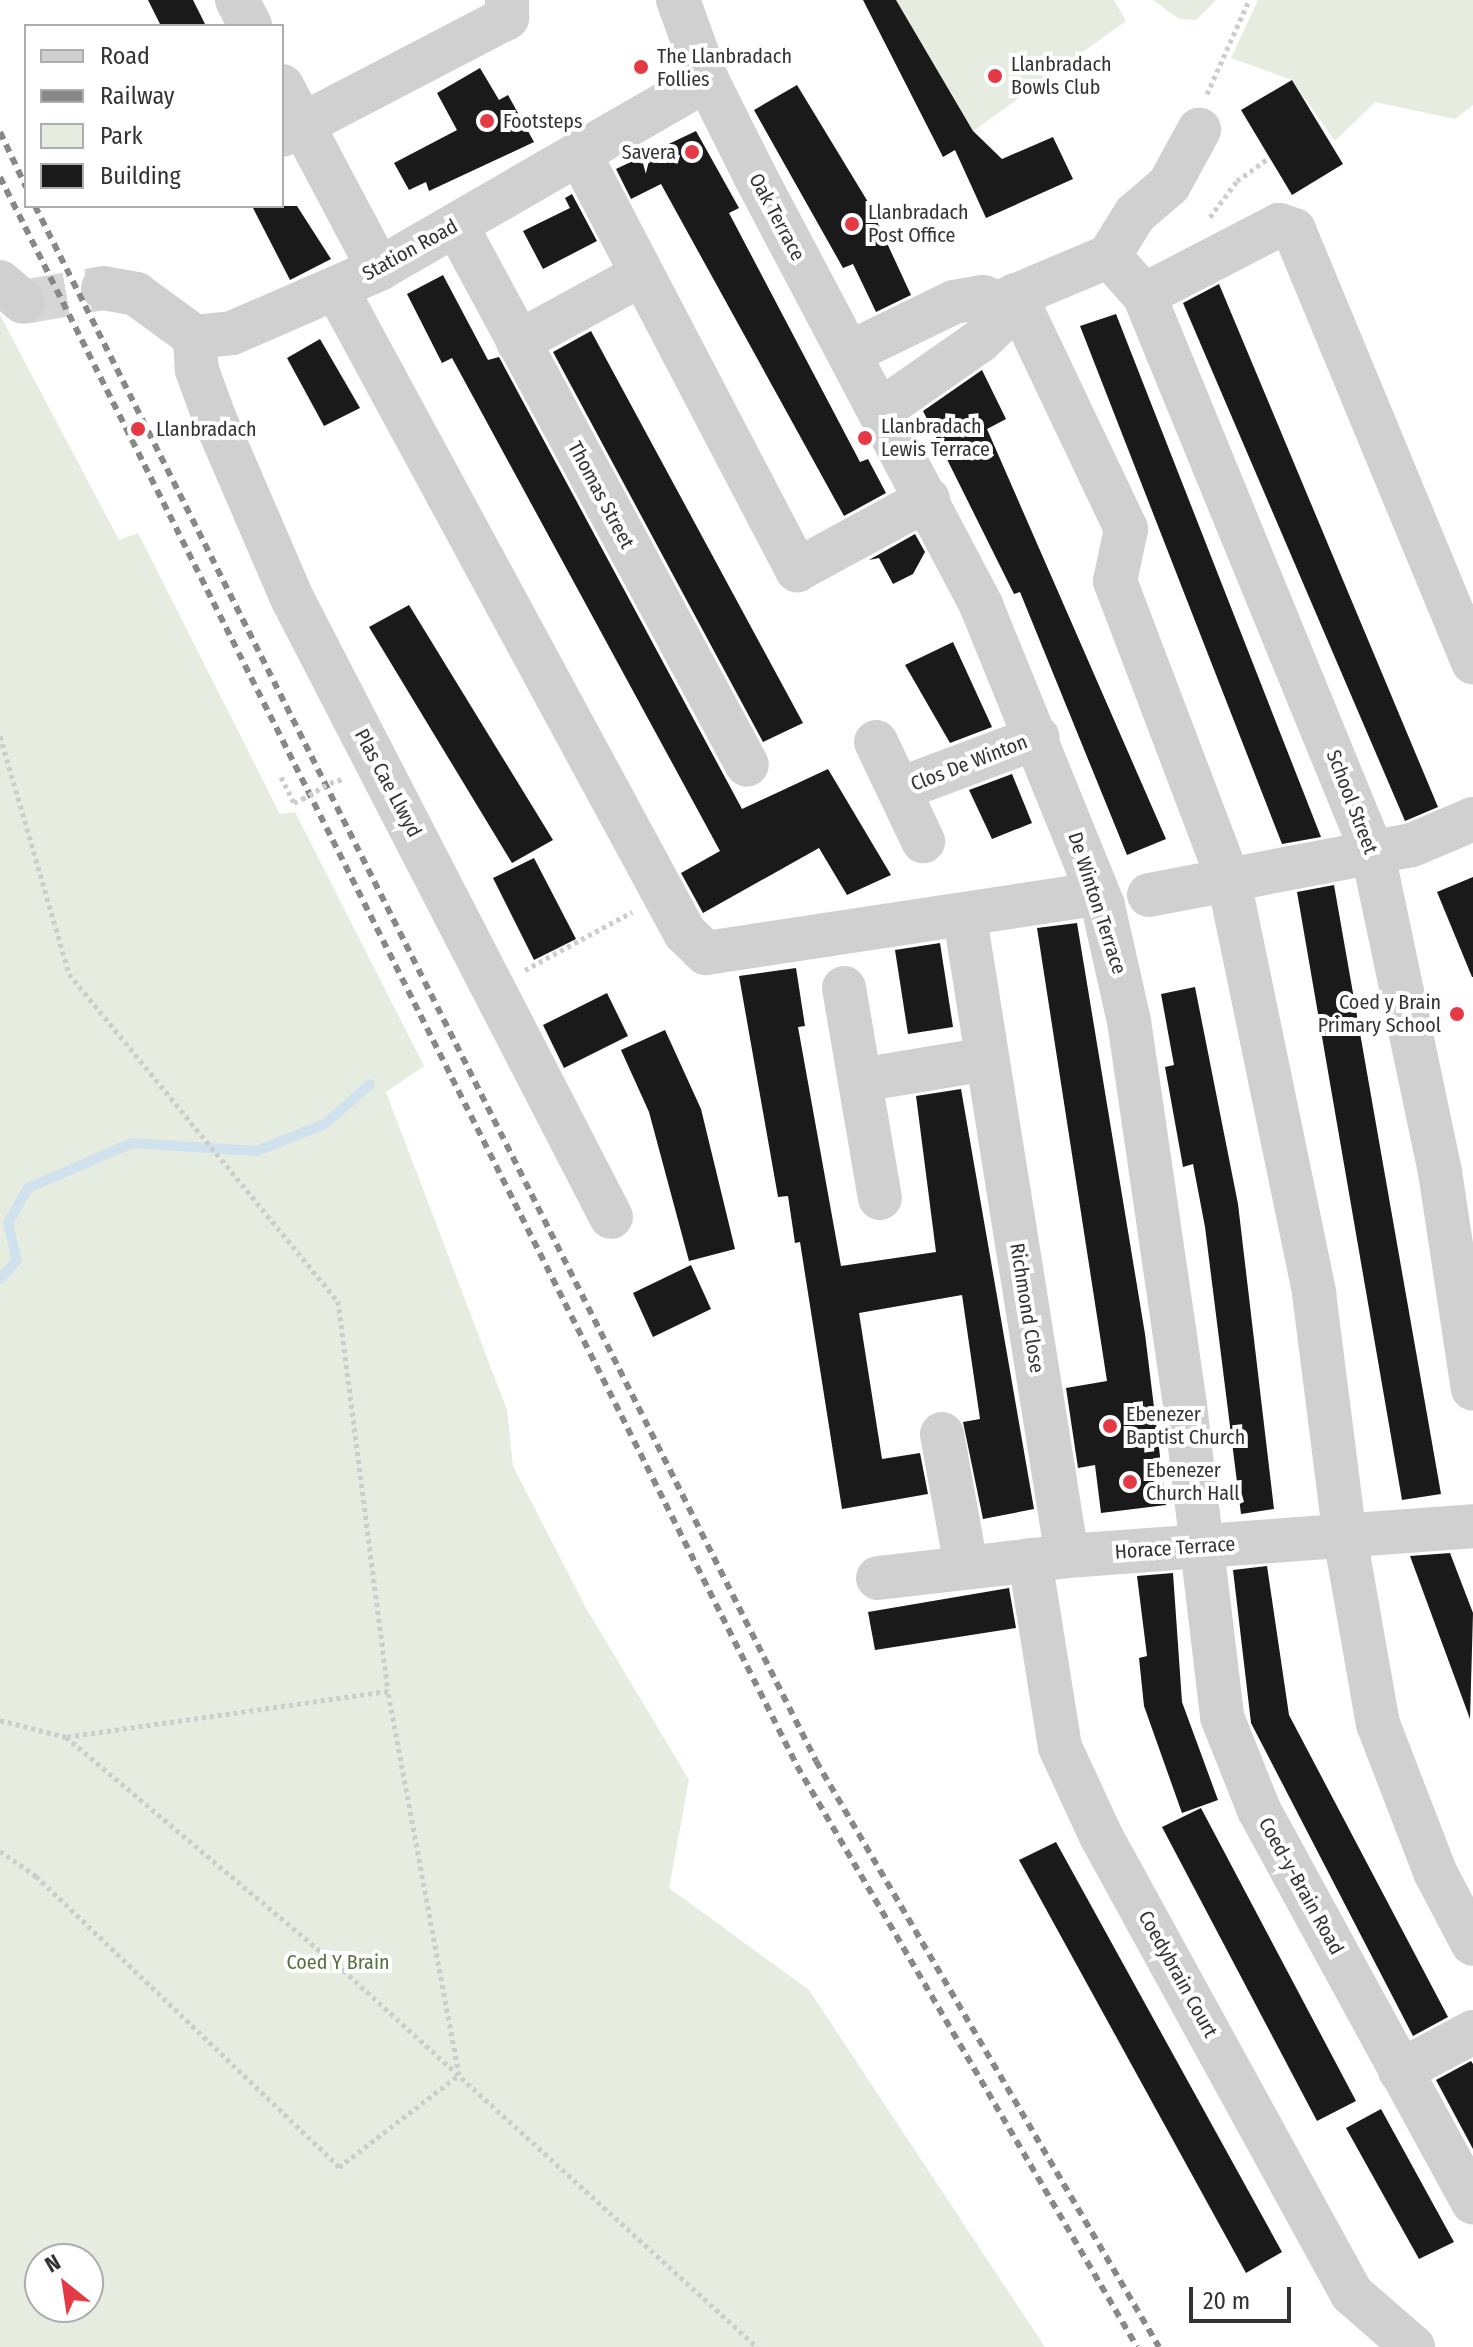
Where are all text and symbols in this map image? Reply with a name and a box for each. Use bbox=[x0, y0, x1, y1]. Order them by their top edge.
legend bbox=[24, 24, 284, 208]
text: Road bbox=[100, 42, 150, 70]
place label: The Llanbradach Follies bbox=[657, 44, 792, 91]
place label: Llanbradach Bowls Club bbox=[1011, 52, 1112, 99]
marker: The Llanbradach Follies bbox=[632, 58, 650, 76]
marker: Llanbradach Bowls Club bbox=[986, 67, 1004, 85]
text: Railway bbox=[100, 82, 175, 110]
place label: Footsteps bbox=[503, 109, 582, 133]
marker: Footsteps bbox=[478, 112, 496, 130]
text: Park bbox=[100, 122, 143, 150]
place label: Savera bbox=[622, 140, 676, 164]
marker: Savera bbox=[683, 143, 701, 161]
text: Building bbox=[100, 162, 181, 190]
street label: Oak Terrace bbox=[744, 169, 810, 265]
place label: Llanbradach Post Office bbox=[868, 200, 969, 247]
street label: Station Road bbox=[358, 214, 462, 286]
marker: Llanbradach Post Office bbox=[843, 215, 861, 233]
place label: Llanbradach Lewis Terrace bbox=[881, 414, 990, 461]
place label: Llanbradach bbox=[156, 417, 257, 441]
marker: Llanbradach bbox=[127, 418, 149, 440]
marker: Llanbradach Lewis Terrace bbox=[856, 429, 874, 447]
street label: Thomas Street bbox=[563, 437, 639, 553]
street label: Plas Cae Llwyd bbox=[349, 725, 427, 841]
street label: Clos De Winton bbox=[907, 730, 1031, 796]
street label: School Street bbox=[1321, 747, 1383, 857]
street label: De Winton Terrace bbox=[1063, 829, 1131, 977]
place label: Coed y Brain Primary School bbox=[1318, 990, 1441, 1037]
marker: Coed y Brain Primary School bbox=[1448, 1005, 1466, 1023]
street label: Richmond Close bbox=[1005, 1241, 1049, 1375]
place label: Ebenezer Baptist Church bbox=[1126, 1402, 1245, 1449]
marker: Ebenezer Baptist Church bbox=[1101, 1417, 1119, 1435]
place label: Ebenezer Church Hall bbox=[1146, 1458, 1239, 1505]
marker: Ebenezer Church Hall bbox=[1121, 1473, 1139, 1491]
street label: Horace Terrace bbox=[1114, 1532, 1236, 1564]
street label: Coed-y-Brain Road bbox=[1253, 1813, 1349, 1959]
street label: Coedybrain Court bbox=[1133, 1906, 1223, 2042]
park label: Coed Y Brain bbox=[287, 1950, 389, 1974]
north arrow bbox=[24, 2243, 104, 2323]
text: N bbox=[40, 2249, 65, 2279]
scale bar bbox=[1193, 2271, 1295, 2321]
text: 20 m bbox=[1203, 2287, 1250, 2315]

